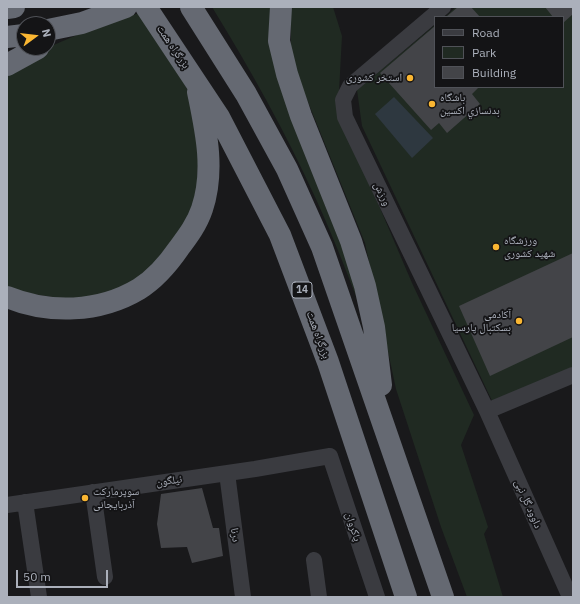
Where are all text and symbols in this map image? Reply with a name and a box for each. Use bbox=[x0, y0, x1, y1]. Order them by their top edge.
north arrow bbox=[16, 16, 56, 56]
legend bbox=[434, 16, 564, 88]
street label: بزرگراه همت bbox=[154, 23, 192, 71]
text: Road bbox=[472, 25, 500, 40]
text: N bbox=[39, 27, 54, 39]
text: Park bbox=[472, 45, 496, 60]
text: Building bbox=[472, 65, 516, 80]
place label: استخر کشوری bbox=[346, 71, 402, 85]
marker: استخر کشوری bbox=[405, 73, 415, 83]
place label: باشگاه بدنسازي اكسين bbox=[440, 91, 500, 117]
marker: باشگاه بدنسازي اكسين bbox=[427, 99, 437, 109]
street label: ورزش bbox=[371, 180, 393, 208]
place label: ورزشگاه شهید کشوری bbox=[504, 234, 555, 260]
marker: ورزشگاه شهید کشوری bbox=[491, 242, 501, 252]
road number: 14 bbox=[292, 282, 312, 298]
place label: آکادمی بسکتبال پارسیا bbox=[452, 308, 511, 334]
street label: بزرگراه همت bbox=[303, 309, 333, 361]
marker: آکادمی بسکتبال پارسیا bbox=[514, 316, 524, 326]
street label: نیلگون bbox=[155, 473, 183, 489]
street label: داوود گل نبی bbox=[511, 478, 545, 530]
place label: سوپرمارکت آذربایجانی bbox=[93, 485, 139, 511]
marker: سوپرمارکت آذربایجانی bbox=[80, 493, 90, 503]
street label: پاکروان bbox=[342, 511, 364, 543]
street label: درنا bbox=[228, 527, 242, 543]
scale bar bbox=[18, 562, 110, 588]
text: 50 m bbox=[23, 569, 51, 584]

